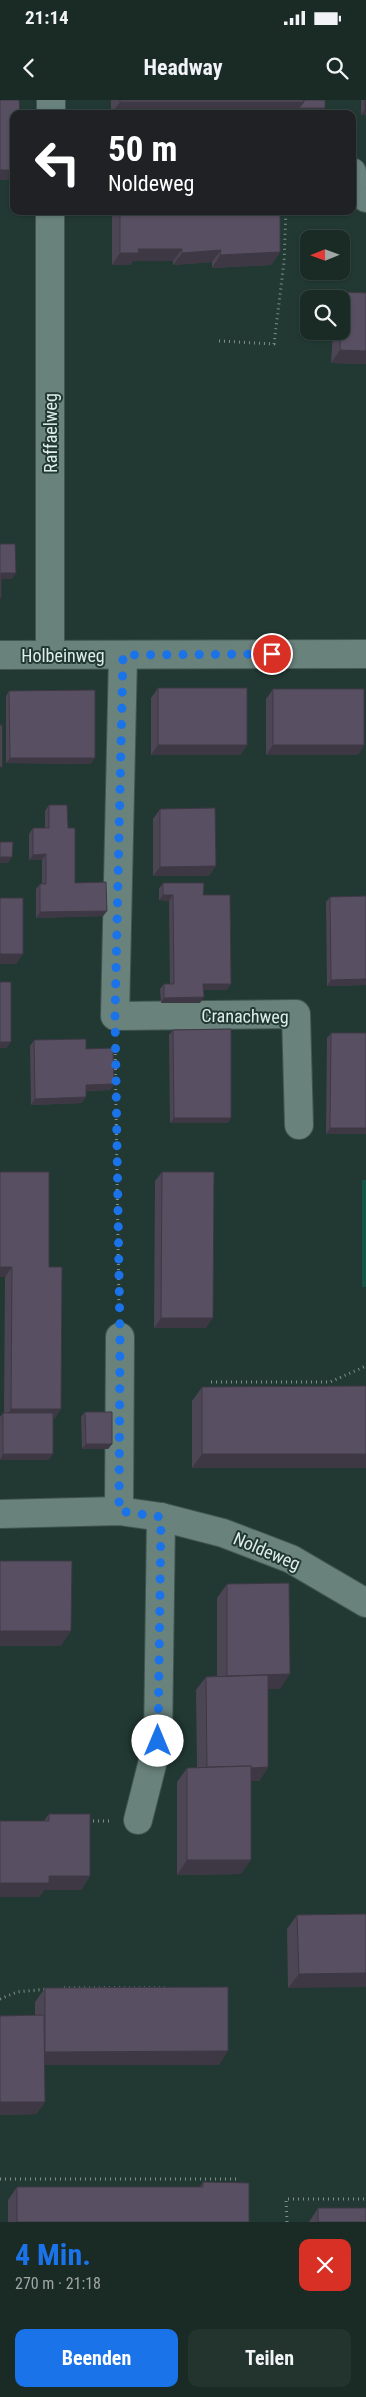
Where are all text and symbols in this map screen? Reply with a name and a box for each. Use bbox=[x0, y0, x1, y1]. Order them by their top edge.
text: 21:14 bbox=[25, 6, 69, 29]
icon: back bbox=[15, 54, 43, 82]
icon: search bbox=[323, 54, 351, 82]
text: Headway bbox=[143, 55, 223, 80]
text: 50 m bbox=[108, 129, 177, 170]
icon: left bbox=[25, 130, 90, 195]
text: Noldeweg bbox=[108, 171, 194, 196]
north arrow bbox=[300, 230, 350, 280]
map controls bbox=[300, 230, 350, 340]
button: search bbox=[300, 290, 350, 340]
street label: Raffaelweg bbox=[40, 393, 61, 473]
pin bbox=[251, 633, 293, 675]
icon: arrive bbox=[258, 640, 286, 668]
street label: Holbeinweg bbox=[21, 645, 105, 666]
street label: Cranachweg bbox=[201, 1005, 289, 1027]
street label: Noldeweg bbox=[230, 1528, 304, 1574]
position arrow bbox=[131, 1714, 183, 1766]
text: 4 Min. bbox=[15, 2237, 91, 2272]
button: close bbox=[299, 2239, 351, 2291]
text: 270 m · 21:18 bbox=[15, 2274, 101, 2293]
button: Beenden bbox=[15, 2329, 178, 2387]
button: Teilen bbox=[188, 2329, 351, 2387]

